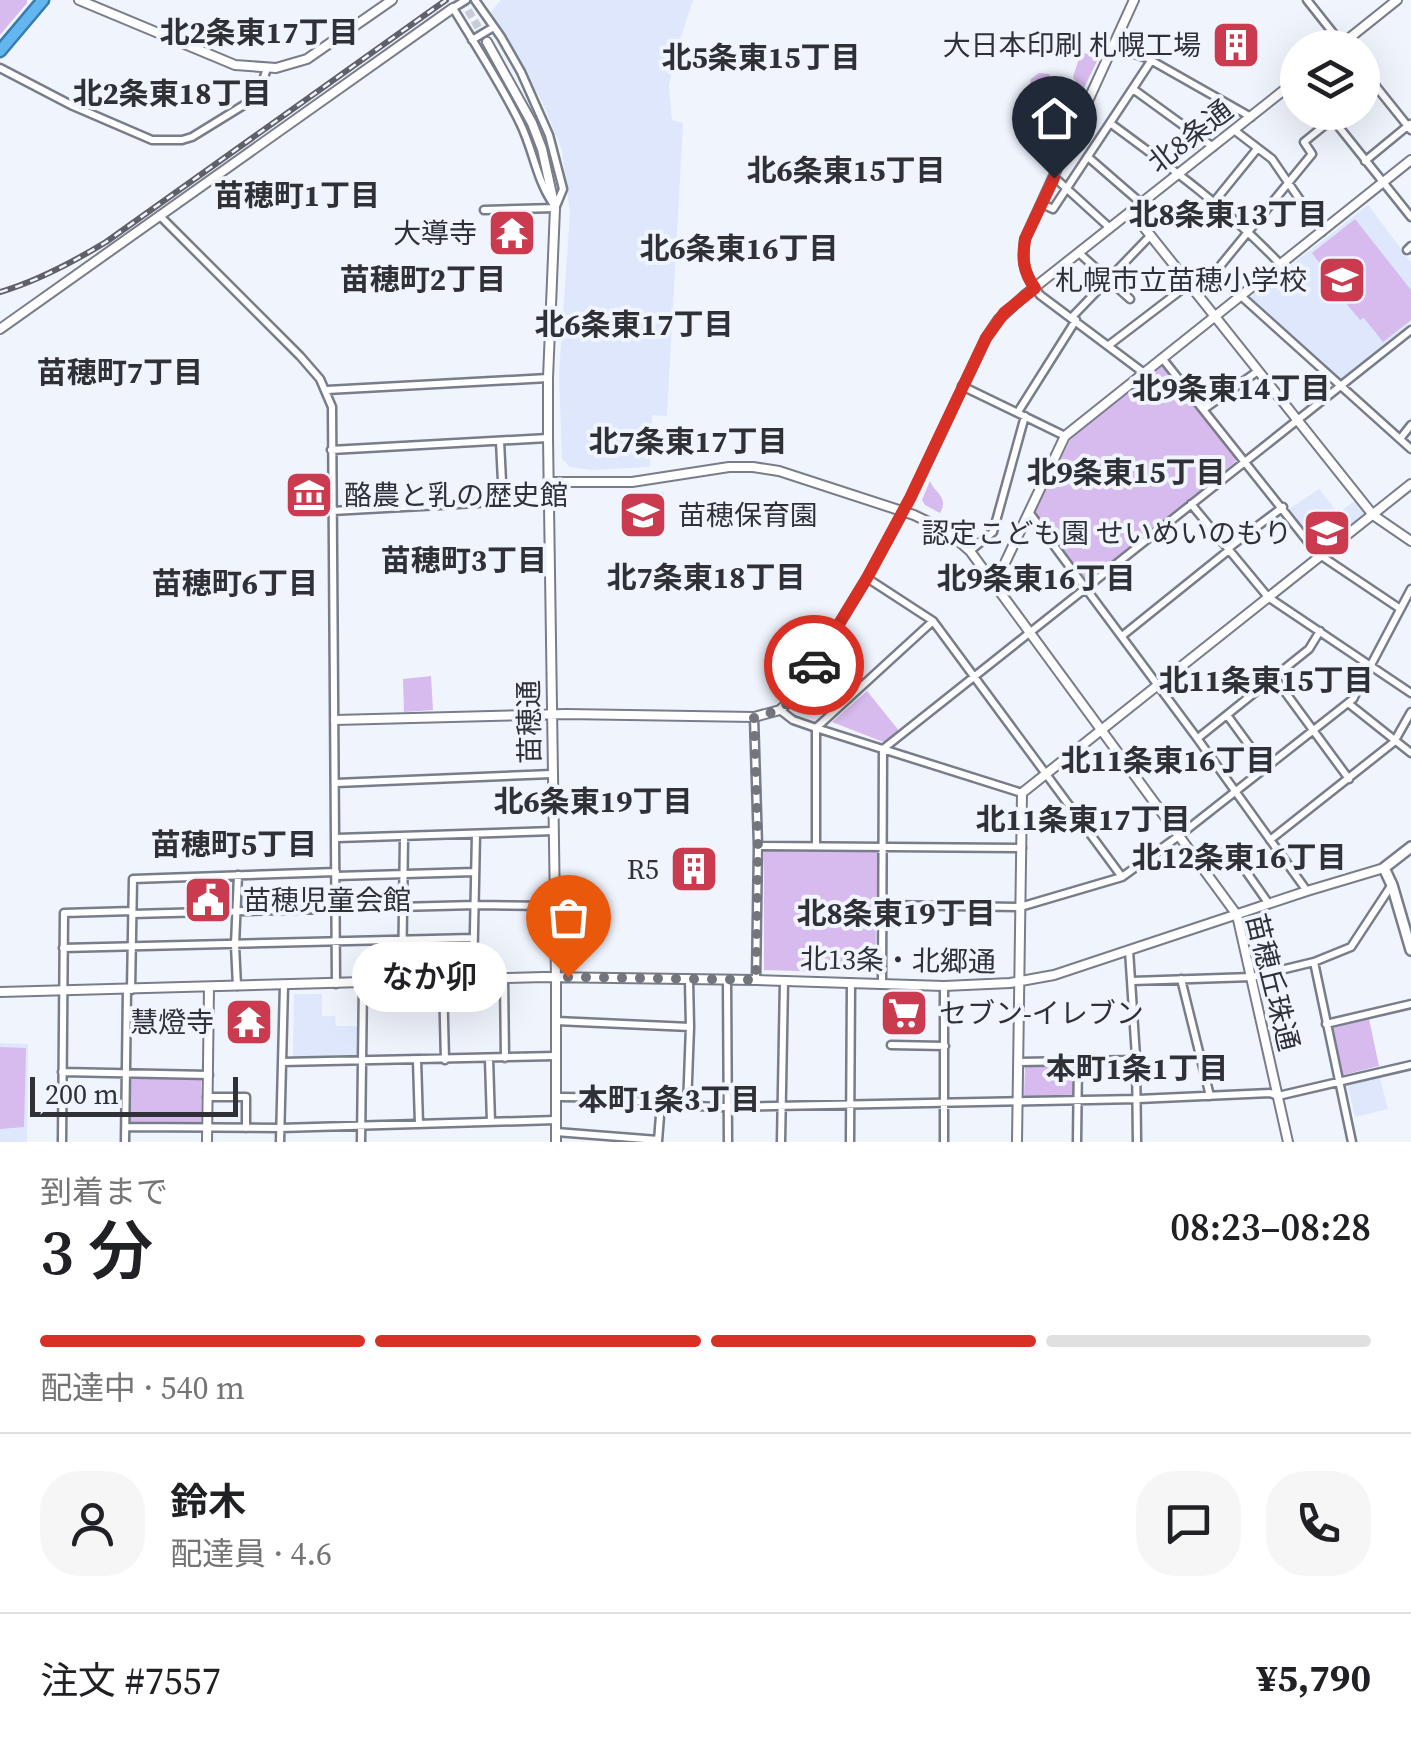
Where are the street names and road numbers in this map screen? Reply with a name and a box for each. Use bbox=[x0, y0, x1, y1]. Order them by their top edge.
street label: 北8条通 bbox=[1140, 91, 1240, 181]
street label: 苗穂通 bbox=[509, 680, 549, 764]
street label: 苗穂丘珠通 bbox=[1238, 909, 1308, 1055]
street label: 北13条・北郷通 bbox=[800, 939, 996, 981]

